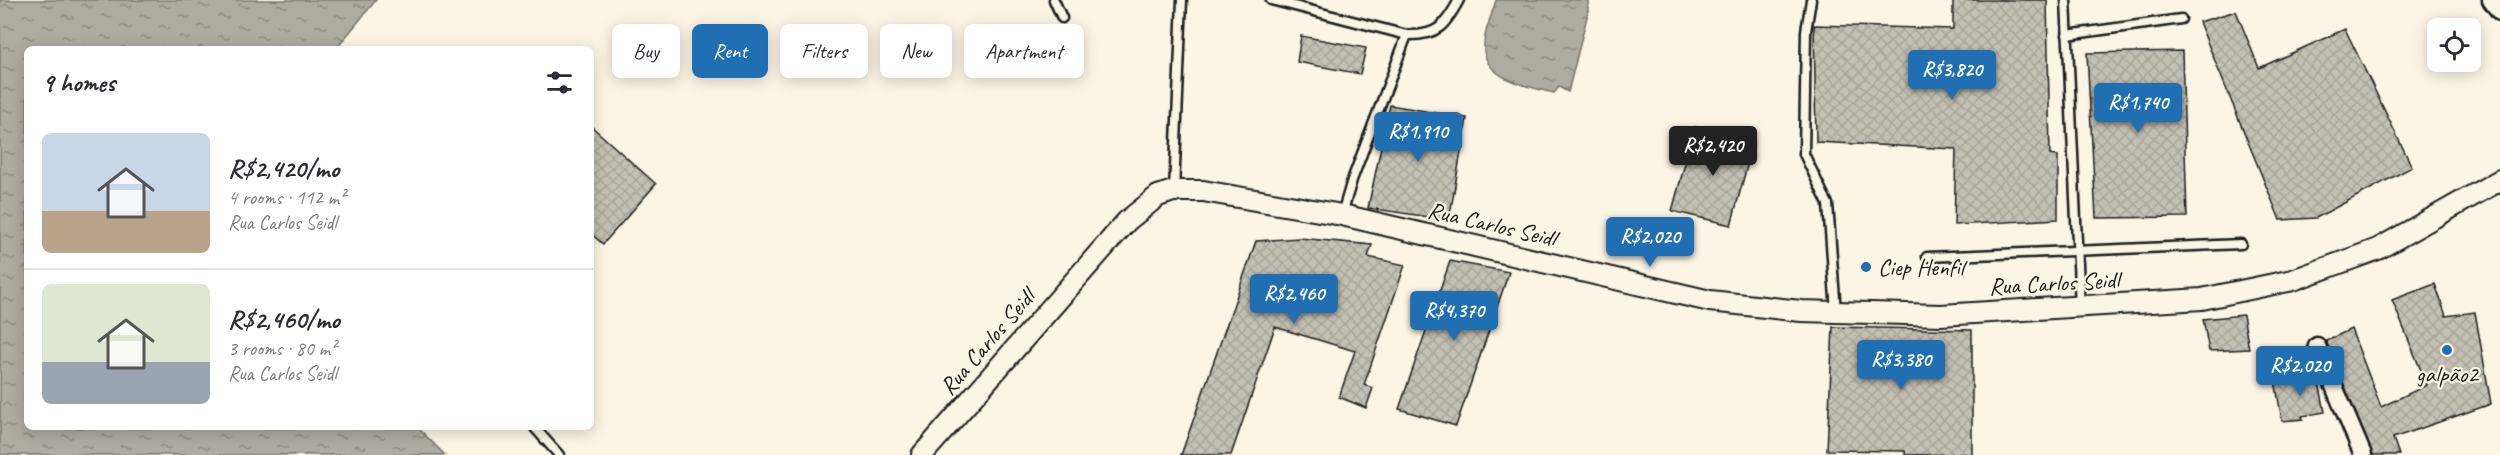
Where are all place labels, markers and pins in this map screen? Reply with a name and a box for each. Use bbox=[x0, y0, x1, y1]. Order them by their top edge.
pin: R$3,820 bbox=[1897, 50, 2007, 101]
pin: R$1,740 bbox=[2083, 83, 2193, 134]
pin: R$1,910 bbox=[1363, 112, 1473, 163]
pin: R$2,420 bbox=[1658, 126, 1768, 177]
pin: R$2,020 bbox=[1595, 217, 1705, 268]
place label: Ciep Henfil bbox=[1878, 252, 1968, 282]
marker: Ciep Henfil bbox=[1859, 260, 1873, 274]
pin: R$2,460 bbox=[1239, 274, 1349, 325]
pin: R$4,370 bbox=[1399, 291, 1509, 342]
pin: R$3,380 bbox=[1846, 340, 1956, 391]
marker: galpão2 bbox=[2440, 343, 2454, 357]
pin: R$2,020 bbox=[2245, 346, 2355, 397]
place label: galpão2 bbox=[2416, 359, 2480, 389]

